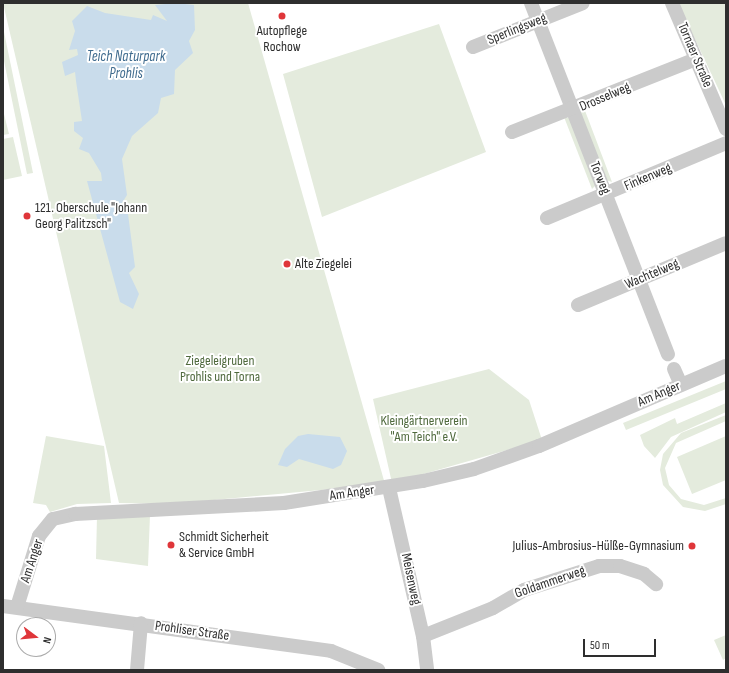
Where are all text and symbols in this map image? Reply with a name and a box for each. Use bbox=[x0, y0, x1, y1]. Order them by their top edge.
street label: Sperlingsweg bbox=[485, 9, 549, 49]
marker: Autopflege Rochow bbox=[277, 11, 287, 21]
street label: Tornaer Straße bbox=[674, 20, 716, 90]
place label: Autopflege Rochow bbox=[257, 23, 307, 56]
water label: Teich Naturpark Prohlis bbox=[87, 47, 165, 82]
street label: Drosselweg bbox=[577, 79, 633, 115]
street label: Torweg bbox=[586, 159, 614, 197]
street label: Finkenweg bbox=[622, 160, 674, 194]
place label: 121. Oberschule "Johann Georg Palitzsch" bbox=[35, 200, 147, 232]
marker: 121. Oberschule "Johann Georg Palitzsch" bbox=[22, 211, 32, 221]
street label: Wachtelweg bbox=[622, 255, 682, 293]
place label: Alte Ziegelei bbox=[295, 256, 352, 272]
marker: Alte Ziegelei bbox=[282, 259, 292, 269]
park label: Ziegeleigruben Prohlis und Torna bbox=[180, 353, 260, 386]
street label: Am Anger bbox=[635, 377, 683, 411]
park label: Kleingärtnerverein "Am Teich" e.V. bbox=[380, 413, 468, 446]
street label: Am Anger bbox=[329, 482, 375, 504]
place label: Schmidt Sicherheit & Service GmbH bbox=[179, 529, 269, 562]
street label: Am Anger bbox=[17, 537, 47, 585]
place label: Julius-Ambrosius-Hülße-Gymnasium bbox=[512, 538, 684, 554]
marker: Schmidt Sicherheit & Service GmbH bbox=[166, 540, 176, 550]
marker: Julius-Ambrosius-Hülße-Gymnasium bbox=[687, 541, 697, 551]
street label: Meisenweg bbox=[397, 552, 425, 606]
street label: Goldammerweg bbox=[513, 562, 587, 602]
north arrow bbox=[16, 617, 56, 657]
street label: Prohliser Straße bbox=[154, 617, 230, 645]
scale bar bbox=[585, 631, 658, 657]
text: N bbox=[40, 636, 54, 645]
text: 50 m bbox=[590, 638, 610, 653]

